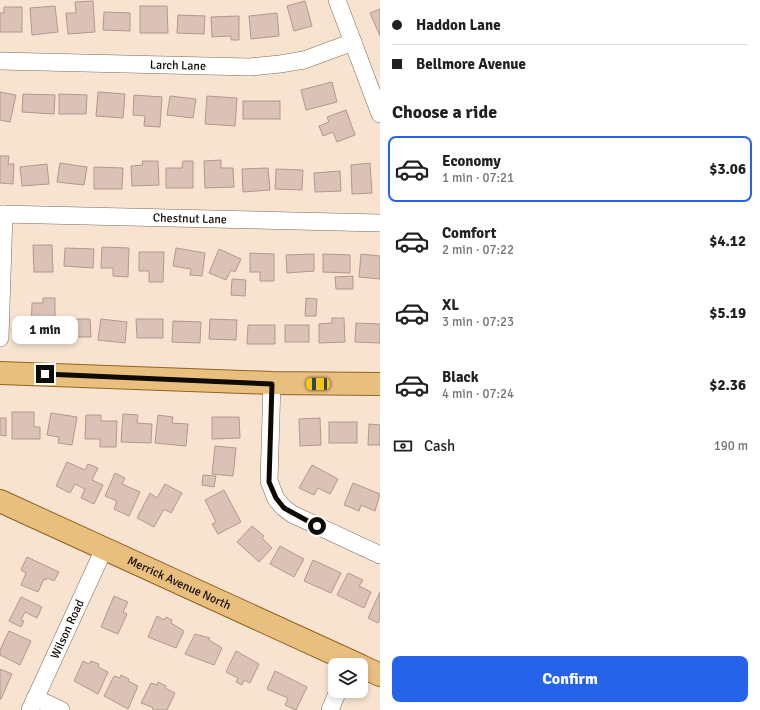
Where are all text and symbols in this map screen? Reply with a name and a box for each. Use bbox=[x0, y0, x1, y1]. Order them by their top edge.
text: Haddon Lane bbox=[416, 16, 501, 34]
text: Bellmore Avenue bbox=[416, 55, 526, 73]
street label: Larch Lane bbox=[150, 58, 206, 74]
text: Choose a ride bbox=[392, 101, 497, 123]
icon: car bbox=[394, 151, 430, 187]
text: Economy bbox=[442, 152, 501, 170]
text: $3.06 bbox=[709, 160, 746, 178]
text: 1 min · 07:21 bbox=[442, 170, 514, 186]
street label: Chestnut Lane bbox=[153, 211, 227, 227]
icon: car bbox=[394, 223, 430, 259]
text: Comfort bbox=[442, 224, 496, 242]
text: $4.12 bbox=[709, 232, 746, 250]
text: 2 min · 07:22 bbox=[442, 242, 514, 258]
icon: car bbox=[394, 295, 430, 331]
text: XL bbox=[442, 296, 459, 314]
text: $5.19 bbox=[709, 304, 746, 322]
text: 3 min · 07:23 bbox=[442, 314, 514, 330]
callout: 1 min bbox=[12, 316, 78, 344]
text: 1 min bbox=[29, 322, 61, 338]
route end bbox=[36, 365, 54, 383]
icon: car bbox=[394, 367, 430, 403]
text: Black bbox=[442, 368, 479, 386]
text: $2.36 bbox=[709, 376, 746, 394]
car bbox=[306, 378, 330, 390]
text: 4 min · 07:24 bbox=[442, 386, 514, 402]
icon: cash bbox=[392, 435, 414, 457]
text: Cash bbox=[424, 437, 455, 455]
text: 190 m bbox=[714, 438, 748, 454]
route start bbox=[308, 517, 326, 535]
street label: Merrick Avenue North bbox=[125, 553, 233, 613]
street label: Wilson Road bbox=[48, 597, 88, 661]
button: Confirm bbox=[392, 656, 748, 702]
map controls bbox=[328, 658, 368, 698]
button: layers bbox=[328, 658, 368, 698]

